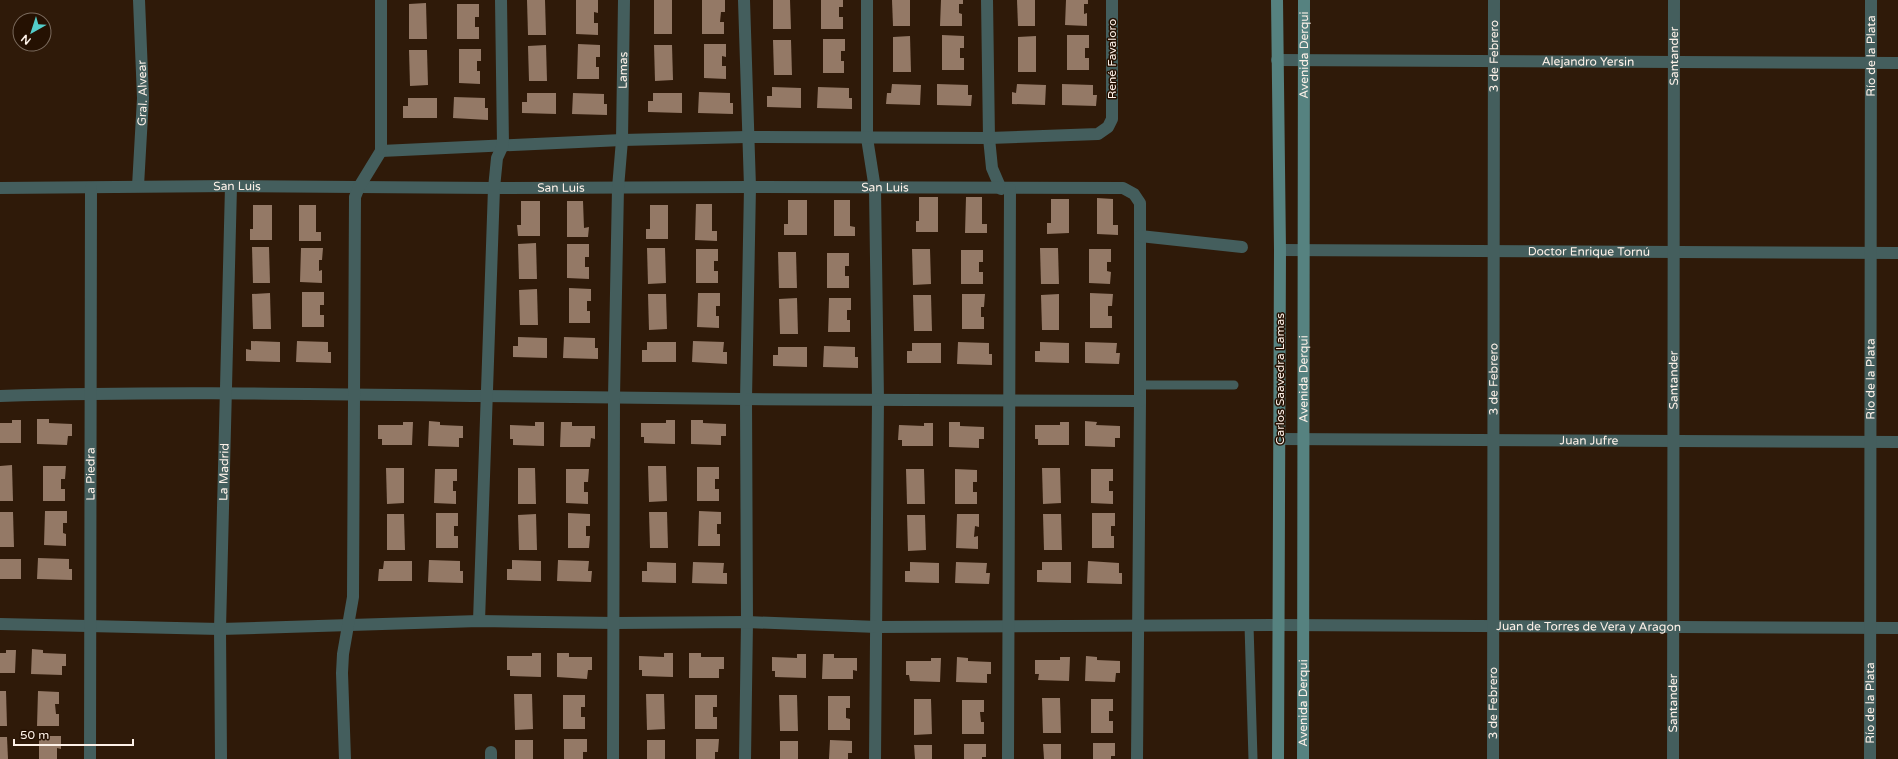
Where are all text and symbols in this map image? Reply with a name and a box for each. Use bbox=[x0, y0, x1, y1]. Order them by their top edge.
street label: Avenida Derqui bbox=[1297, 11, 1311, 99]
north arrow bbox=[12, 12, 52, 52]
street label: Río de la Plata bbox=[1864, 15, 1878, 97]
street label: René Favaloro bbox=[1105, 19, 1119, 99]
street label: 3 de Febrero bbox=[1487, 20, 1501, 92]
street label: Santander bbox=[1667, 26, 1681, 85]
text: N bbox=[18, 32, 34, 47]
street label: Lamas bbox=[616, 51, 630, 89]
street label: Alejandro Yersin bbox=[1542, 54, 1634, 69]
street label: Gral. Alvear bbox=[134, 59, 150, 127]
street label: San Luis bbox=[213, 179, 261, 193]
street label: San Luis bbox=[861, 180, 909, 194]
street label: San Luis bbox=[537, 181, 585, 195]
street label: Doctor Enrique Tornú bbox=[1528, 244, 1650, 259]
street label: Carlos Saavedra Lamas bbox=[1273, 313, 1287, 445]
street label: Avenida Derqui bbox=[1296, 335, 1311, 423]
street label: Río de la Plata bbox=[1863, 338, 1878, 420]
street label: 3 de Febrero bbox=[1486, 343, 1501, 415]
street label: Santander bbox=[1666, 350, 1681, 409]
street label: Juan Jufre bbox=[1560, 433, 1619, 448]
street label: La Madrid bbox=[216, 443, 232, 501]
street label: La Piedra bbox=[83, 447, 98, 501]
street label: Juan de Torres de Vera y Aragon bbox=[1496, 619, 1681, 634]
street label: Avenida Derqui bbox=[1296, 659, 1310, 747]
street label: Río de la Plata bbox=[1863, 662, 1877, 744]
street label: 3 de Febrero bbox=[1486, 667, 1500, 739]
street label: Santander bbox=[1666, 673, 1680, 732]
scale bar bbox=[14, 721, 133, 747]
text: 50 m bbox=[20, 728, 49, 742]

